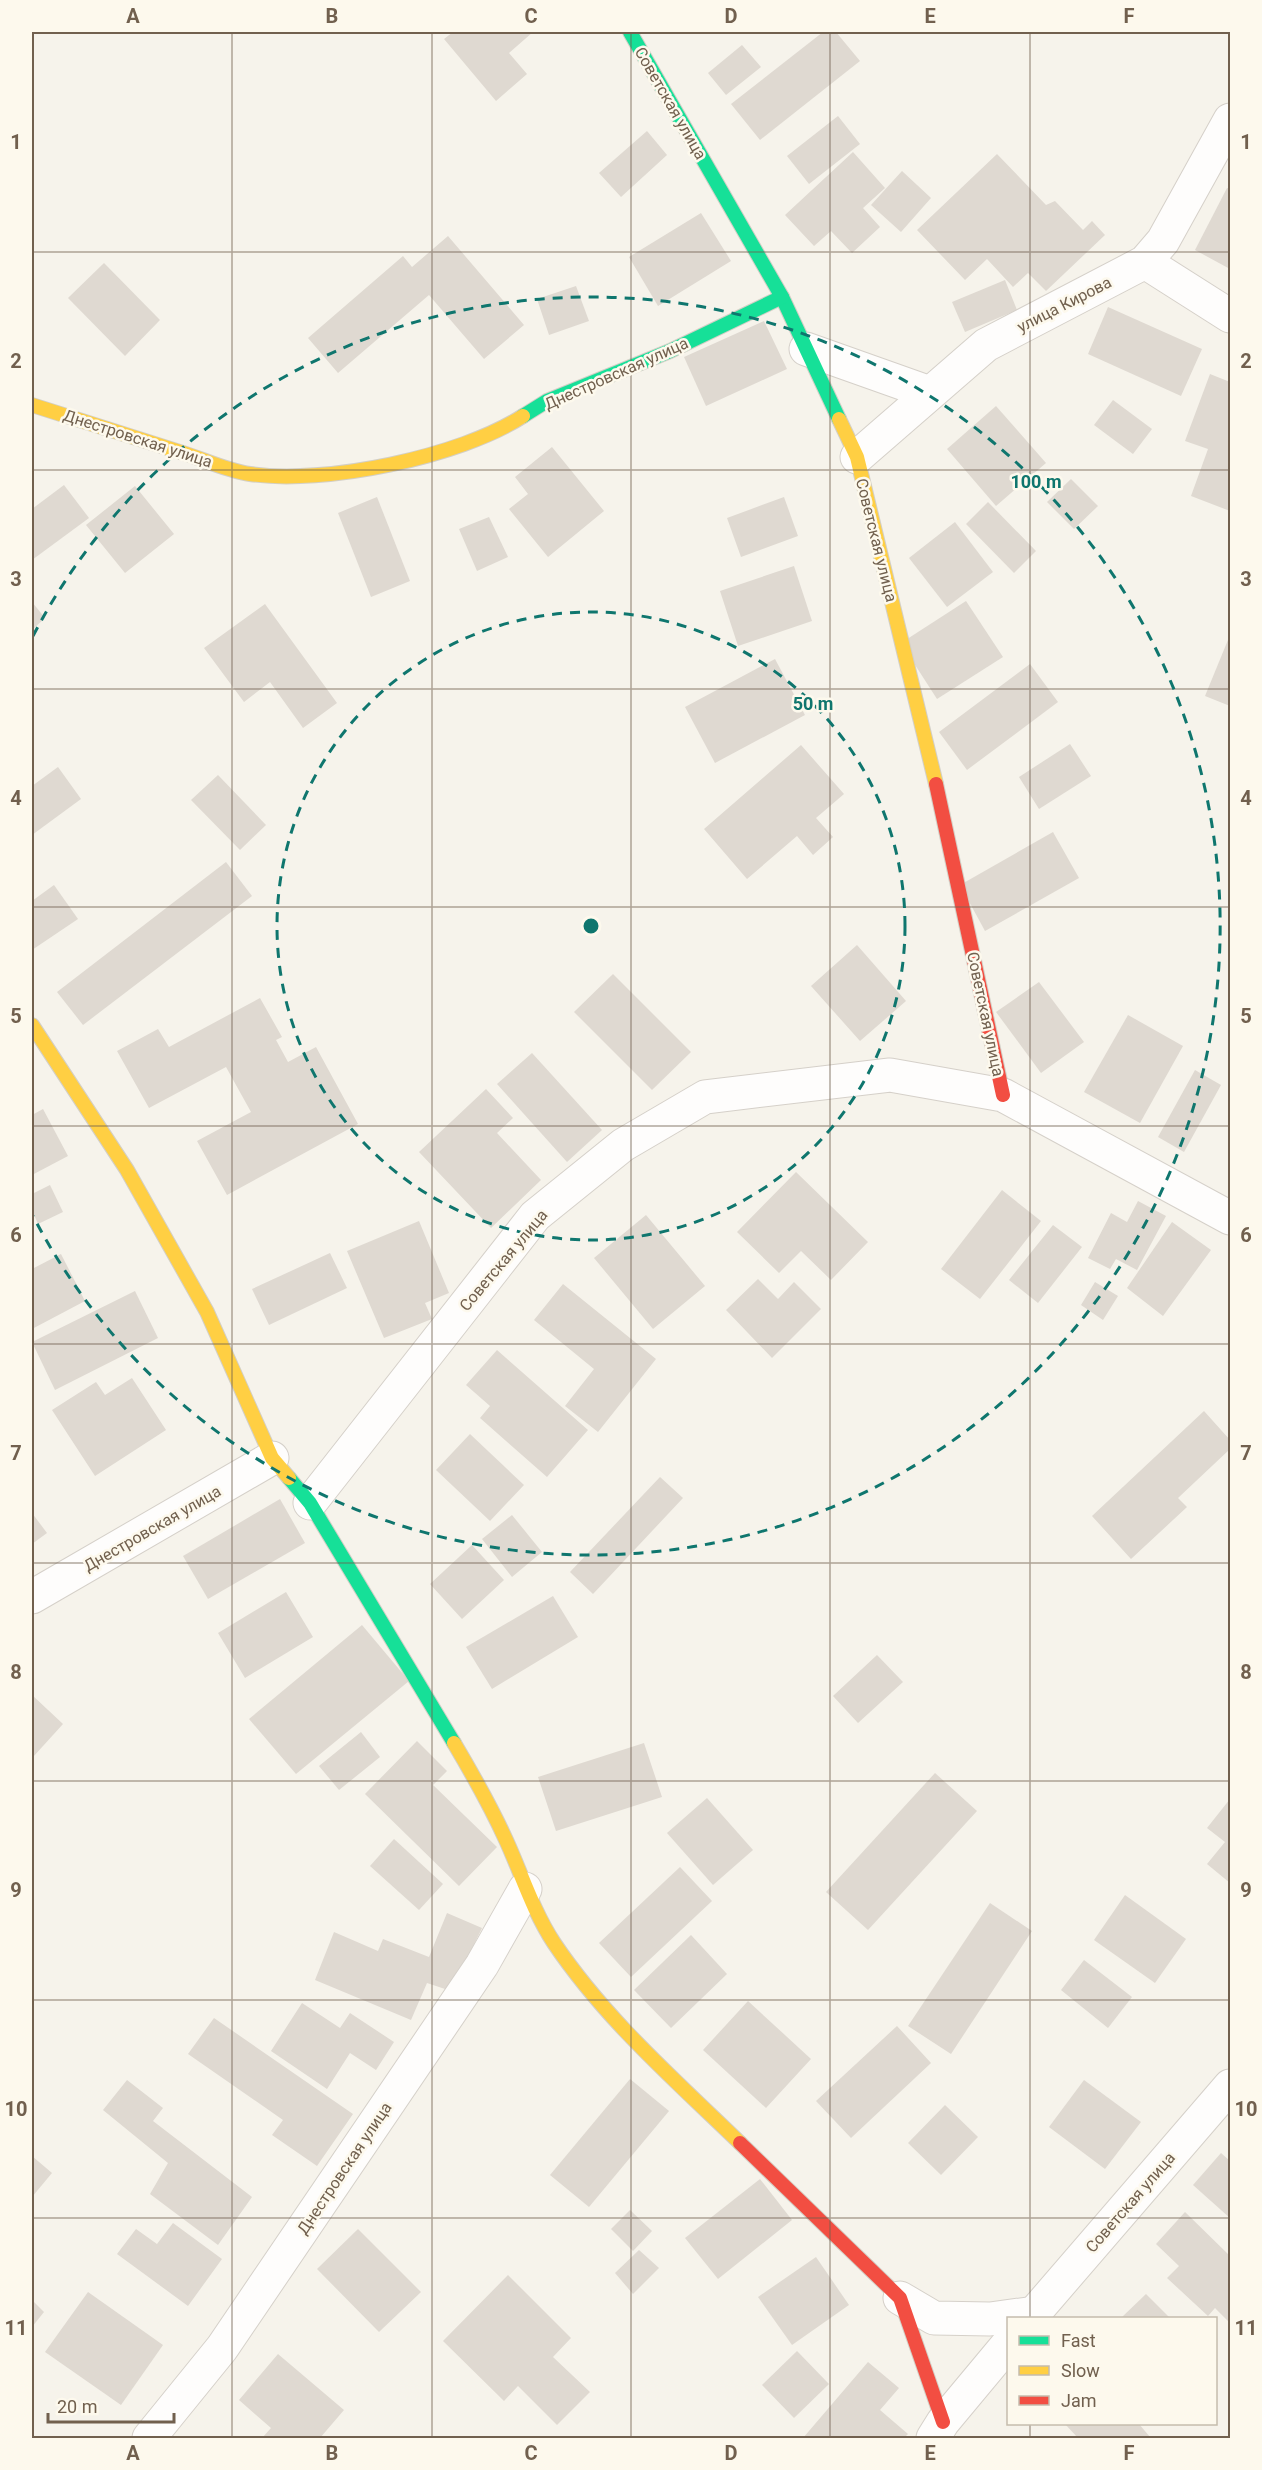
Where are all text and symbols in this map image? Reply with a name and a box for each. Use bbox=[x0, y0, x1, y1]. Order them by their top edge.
text: A bbox=[126, 4, 140, 28]
text: B bbox=[326, 4, 338, 28]
text: C bbox=[524, 4, 538, 28]
text: D bbox=[725, 4, 738, 28]
text: E bbox=[924, 4, 936, 28]
text: F bbox=[1124, 4, 1135, 28]
street label: Советская улица bbox=[631, 44, 710, 163]
text: 1 bbox=[10, 130, 22, 154]
text: 1 bbox=[1240, 130, 1252, 154]
street label: улица Кирова bbox=[1014, 273, 1115, 336]
street label: Днестровская улица bbox=[541, 333, 691, 414]
text: 2 bbox=[10, 349, 22, 373]
text: 2 bbox=[1240, 349, 1252, 373]
street label: Днестровская улица bbox=[61, 405, 215, 472]
text: 100 m bbox=[1010, 471, 1062, 492]
street label: Советская улица bbox=[852, 476, 901, 604]
text: 3 bbox=[10, 567, 22, 591]
text: 3 bbox=[1240, 567, 1252, 591]
text: 50 m bbox=[793, 693, 833, 714]
text: 4 bbox=[10, 786, 22, 810]
text: 4 bbox=[1240, 786, 1252, 810]
centre of rings bbox=[581, 916, 601, 936]
street label: Советская улица bbox=[963, 950, 1008, 1078]
text: 5 bbox=[10, 1004, 22, 1028]
text: 5 bbox=[1240, 1004, 1252, 1028]
street label: Советская улица bbox=[455, 1206, 551, 1315]
text: 6 bbox=[10, 1223, 22, 1247]
text: 6 bbox=[1240, 1223, 1252, 1247]
text: 7 bbox=[10, 1441, 22, 1465]
text: 7 bbox=[1240, 1441, 1252, 1465]
street label: Днестровская улица bbox=[80, 1481, 224, 1576]
text: 8 bbox=[10, 1660, 22, 1684]
text: 8 bbox=[1240, 1660, 1252, 1684]
text: 9 bbox=[10, 1878, 22, 1902]
text: 9 bbox=[1240, 1878, 1252, 1902]
text: 10 bbox=[5, 2097, 27, 2121]
text: 10 bbox=[1235, 2097, 1257, 2121]
street label: Днестровская улица bbox=[293, 2099, 396, 2238]
street label: Советская улица bbox=[1082, 2148, 1179, 2256]
text: 11 bbox=[5, 2316, 27, 2340]
text: 11 bbox=[1235, 2316, 1257, 2340]
legend bbox=[1007, 2317, 1217, 2425]
text: Fast bbox=[1061, 2330, 1096, 2351]
text: Slow bbox=[1061, 2360, 1100, 2381]
scale bar bbox=[48, 2386, 174, 2424]
text: Jam bbox=[1061, 2390, 1097, 2411]
text: 20 m bbox=[57, 2396, 97, 2417]
text: A bbox=[126, 2441, 140, 2465]
text: B bbox=[326, 2441, 338, 2465]
text: C bbox=[524, 2441, 538, 2465]
text: D bbox=[725, 2441, 738, 2465]
text: E bbox=[924, 2441, 936, 2465]
text: F bbox=[1124, 2441, 1135, 2465]

